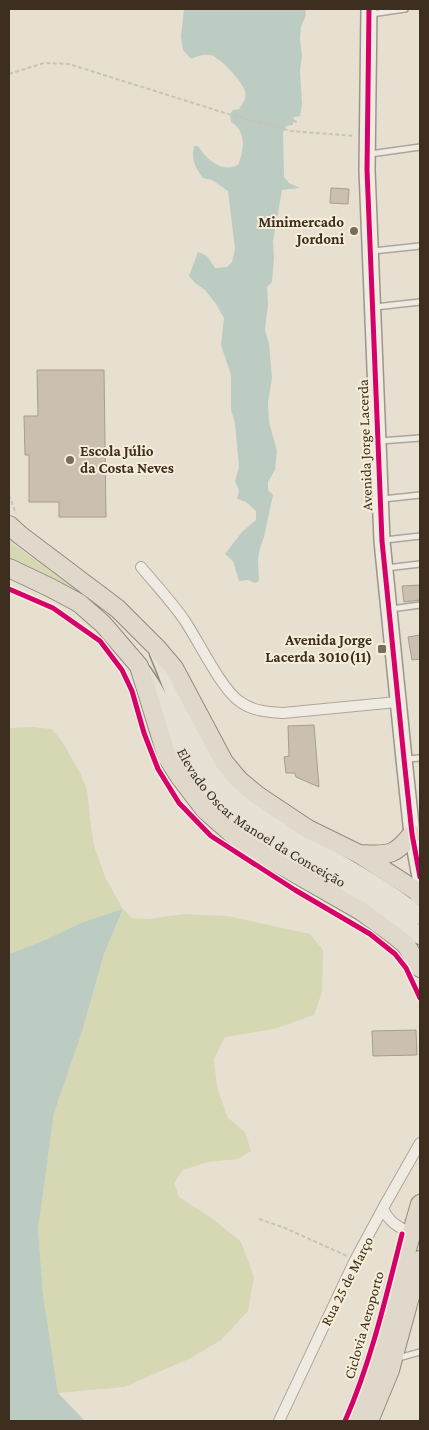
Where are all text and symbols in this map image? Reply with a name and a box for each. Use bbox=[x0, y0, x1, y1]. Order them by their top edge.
place label: Minimercado Jordoni bbox=[258, 214, 345, 247]
marker: Minimercado Jordoni bbox=[348, 225, 360, 237]
street label: Avenida Jorge Lacerda bbox=[355, 379, 376, 511]
place label: Escola Júlio da Costa Neves bbox=[80, 443, 174, 476]
marker: Escola Júlio da Costa Neves bbox=[64, 454, 76, 466]
place label: Avenida Jorge Lacerda 3010(11) bbox=[265, 632, 372, 666]
marker: Avenida Jorge Lacerda 3010(11) bbox=[376, 643, 388, 655]
street label: Elevado Oscar Manoel da Conceição bbox=[174, 746, 348, 890]
street label: Rua 25 de Março bbox=[318, 1234, 377, 1329]
street label: Ciclovia Aeroporto bbox=[341, 1269, 388, 1381]

